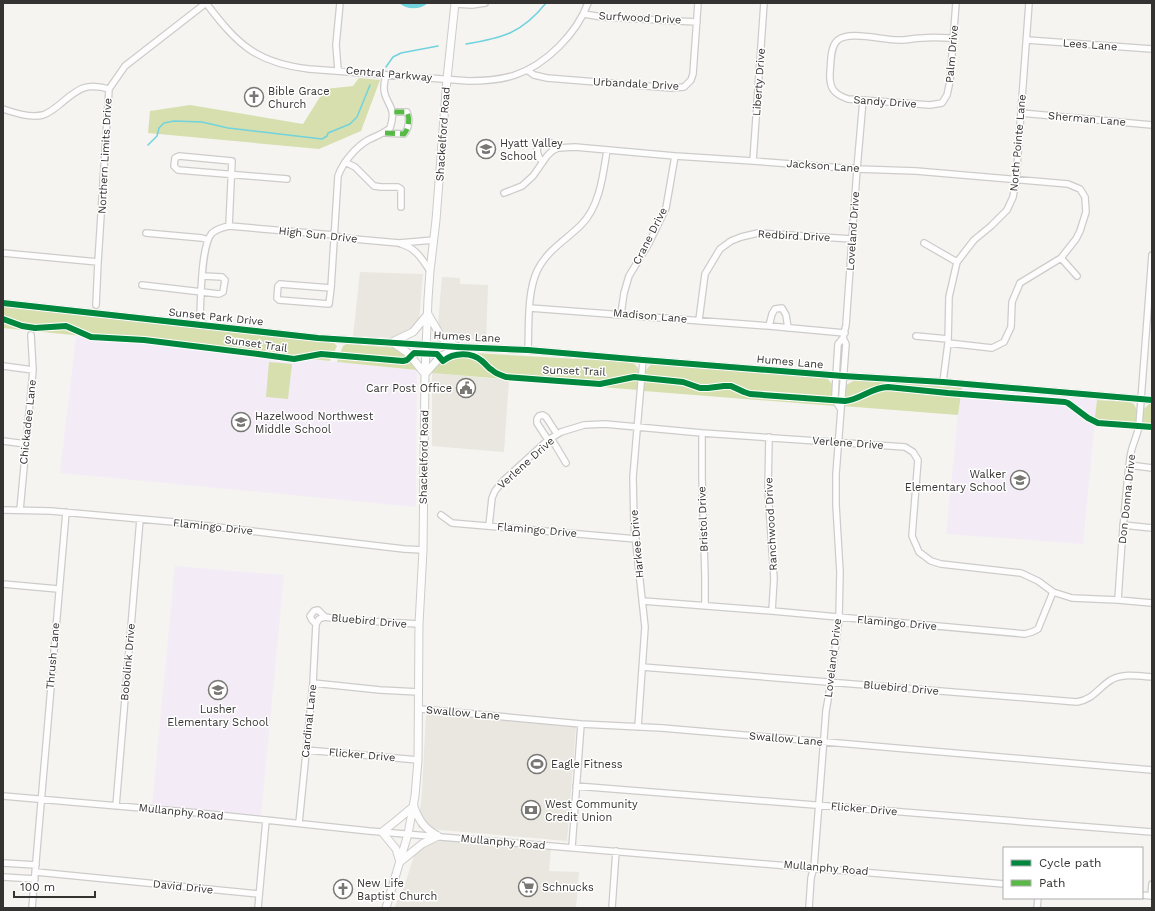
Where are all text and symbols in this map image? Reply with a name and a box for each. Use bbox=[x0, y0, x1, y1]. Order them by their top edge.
street label: Surfwood Drive bbox=[598, 9, 682, 27]
street label: Palm Drive bbox=[943, 25, 961, 83]
street label: Lees Lane bbox=[1062, 37, 1118, 53]
street label: Liberty Drive bbox=[750, 48, 768, 116]
street label: Central Parkway bbox=[345, 64, 433, 84]
street label: Urbandale Drive bbox=[593, 75, 679, 93]
place label: Bible Grace Church bbox=[268, 85, 330, 111]
church icon: Bible Grace Church bbox=[243, 86, 265, 108]
street label: Shackelford Road bbox=[433, 86, 453, 182]
street label: Sandy Drive bbox=[853, 93, 917, 111]
street label: North Pointe Lane bbox=[1007, 94, 1029, 192]
street label: Northern Limits Drive bbox=[95, 98, 115, 214]
street label: Sherman Lane bbox=[1048, 109, 1126, 129]
place label: Hyatt Valley School bbox=[500, 137, 563, 163]
school or university icon: Hyatt Valley School bbox=[475, 138, 497, 160]
street label: Jackson Lane bbox=[786, 157, 860, 175]
street label: Loveland Drive bbox=[844, 191, 862, 271]
street label: Crane Drive bbox=[630, 205, 670, 267]
street label: High Sun Drive bbox=[278, 224, 358, 246]
street label: Redbird Drive bbox=[757, 228, 831, 244]
street label: Sunset Park Drive bbox=[168, 306, 264, 328]
street label: Madison Lane bbox=[612, 306, 688, 326]
street label: Humes Lane bbox=[433, 329, 501, 345]
street label: Sunset Trail bbox=[224, 333, 289, 355]
street label: Humes Lane bbox=[756, 353, 824, 371]
street label: Sunset Trail bbox=[542, 363, 607, 379]
public building icon: Carr Post Office bbox=[455, 377, 477, 399]
street label: Chickadee Lane bbox=[17, 379, 39, 465]
place label: Carr Post Office bbox=[366, 382, 452, 395]
place label: Hazelwood Northwest Middle School bbox=[255, 410, 374, 436]
street label: Shackelford Road bbox=[417, 410, 431, 504]
school or university icon: Hazelwood Northwest Middle School bbox=[230, 411, 252, 433]
street label: Verlene Drive bbox=[495, 434, 557, 492]
street label: Verlene Drive bbox=[812, 434, 884, 452]
street label: Don Donna Drive bbox=[1116, 453, 1138, 545]
place label: Walker Elementary School bbox=[905, 468, 1007, 494]
school or university icon: Walker Elementary School bbox=[1009, 469, 1031, 491]
street label: Ranchwood Drive bbox=[762, 477, 780, 571]
street label: Bristol Drive bbox=[695, 486, 711, 552]
street label: Harkee Drive bbox=[628, 509, 646, 579]
street label: Flamingo Drive bbox=[172, 516, 254, 538]
street label: Flamingo Drive bbox=[497, 520, 577, 540]
street label: Bluebird Drive bbox=[331, 611, 407, 631]
street label: Flamingo Drive bbox=[857, 613, 937, 633]
street label: Loveland Drive bbox=[822, 618, 844, 698]
street label: Thrush Lane bbox=[44, 622, 62, 690]
street label: Bobolink Drive bbox=[118, 623, 138, 701]
street label: Bluebird Drive bbox=[863, 678, 939, 698]
school or university icon: Lusher Elementary School bbox=[207, 679, 229, 701]
street label: Cardinal Lane bbox=[299, 684, 319, 758]
place label: Lusher Elementary School bbox=[167, 703, 269, 729]
street label: Swallow Lane bbox=[425, 703, 501, 723]
street label: Swallow Lane bbox=[748, 729, 824, 749]
street label: Flicker Drive bbox=[328, 746, 396, 764]
sports icon: Eagle Fitness bbox=[526, 753, 548, 775]
place label: Eagle Fitness bbox=[551, 758, 623, 771]
place label: West Community Credit Union bbox=[545, 798, 638, 824]
bank icon: West Community Credit Union bbox=[520, 799, 542, 821]
street label: Flicker Drive bbox=[830, 800, 898, 818]
street label: Mullanphy Road bbox=[138, 801, 224, 823]
street label: Mullanphy Road bbox=[460, 832, 546, 852]
legend bbox=[1003, 847, 1143, 899]
text: Cycle path bbox=[1039, 856, 1101, 870]
street label: Mullanphy Road bbox=[783, 858, 869, 878]
scale bar bbox=[14, 873, 95, 899]
supermarket icon: Schnucks bbox=[517, 876, 539, 898]
text: Path bbox=[1039, 876, 1065, 890]
street label: David Drive bbox=[152, 877, 214, 897]
place label: New Life Baptist Church bbox=[357, 877, 437, 903]
church icon: New Life Baptist Church bbox=[332, 878, 354, 900]
text: 100 m bbox=[20, 880, 55, 894]
place label: Schnucks bbox=[542, 881, 594, 894]

